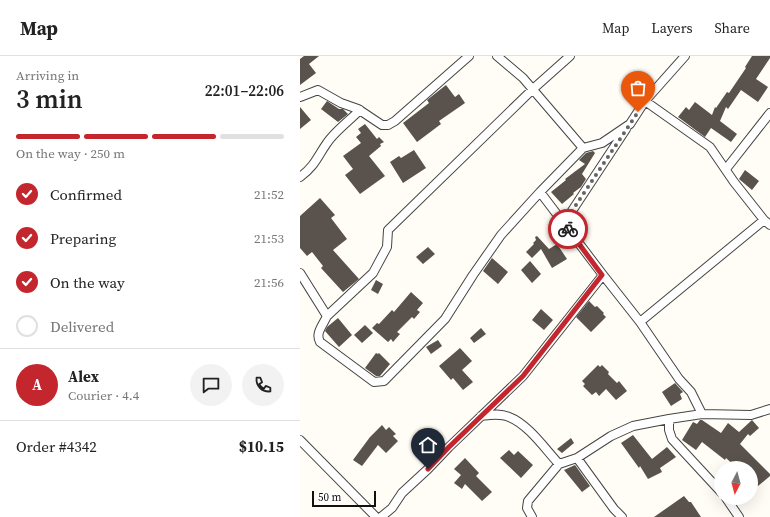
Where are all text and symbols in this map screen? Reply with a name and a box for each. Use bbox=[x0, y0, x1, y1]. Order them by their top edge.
text: Map bbox=[20, 15, 58, 41]
text: Map bbox=[602, 18, 629, 38]
text: Layers bbox=[651, 18, 693, 38]
text: Share bbox=[715, 18, 750, 38]
text: Arriving in bbox=[16, 67, 79, 84]
pin bbox=[621, 71, 655, 112]
icon: bag bbox=[627, 77, 649, 99]
text: 22:01–22:06 bbox=[205, 80, 284, 101]
text: 3 min bbox=[16, 81, 83, 117]
text: On the way · 250 m bbox=[16, 145, 125, 162]
icon: check bbox=[16, 183, 38, 205]
text: Confirmed bbox=[50, 184, 122, 205]
text: 21:52 bbox=[254, 186, 284, 203]
courier bbox=[548, 209, 588, 249]
icon: bike bbox=[557, 218, 579, 240]
icon: check bbox=[16, 227, 38, 249]
text: Preparing bbox=[50, 228, 116, 249]
text: 21:53 bbox=[254, 230, 284, 247]
icon: check bbox=[16, 271, 38, 293]
text: On the way bbox=[50, 272, 125, 293]
text: 21:56 bbox=[254, 274, 284, 291]
text: Delivered bbox=[50, 316, 114, 337]
button: chat bbox=[190, 364, 232, 406]
button: phone bbox=[242, 364, 284, 406]
text: Alex bbox=[68, 366, 99, 387]
text: A bbox=[32, 374, 42, 395]
text: Courier · 4.4 bbox=[68, 387, 139, 404]
pin bbox=[411, 428, 445, 469]
icon: home bbox=[417, 434, 439, 456]
text: Order #4342 bbox=[16, 436, 97, 457]
text: $10.15 bbox=[239, 436, 284, 457]
north arrow bbox=[714, 461, 758, 505]
map controls bbox=[714, 461, 758, 505]
scale bar bbox=[312, 489, 376, 508]
text: 50 m bbox=[318, 490, 341, 505]

